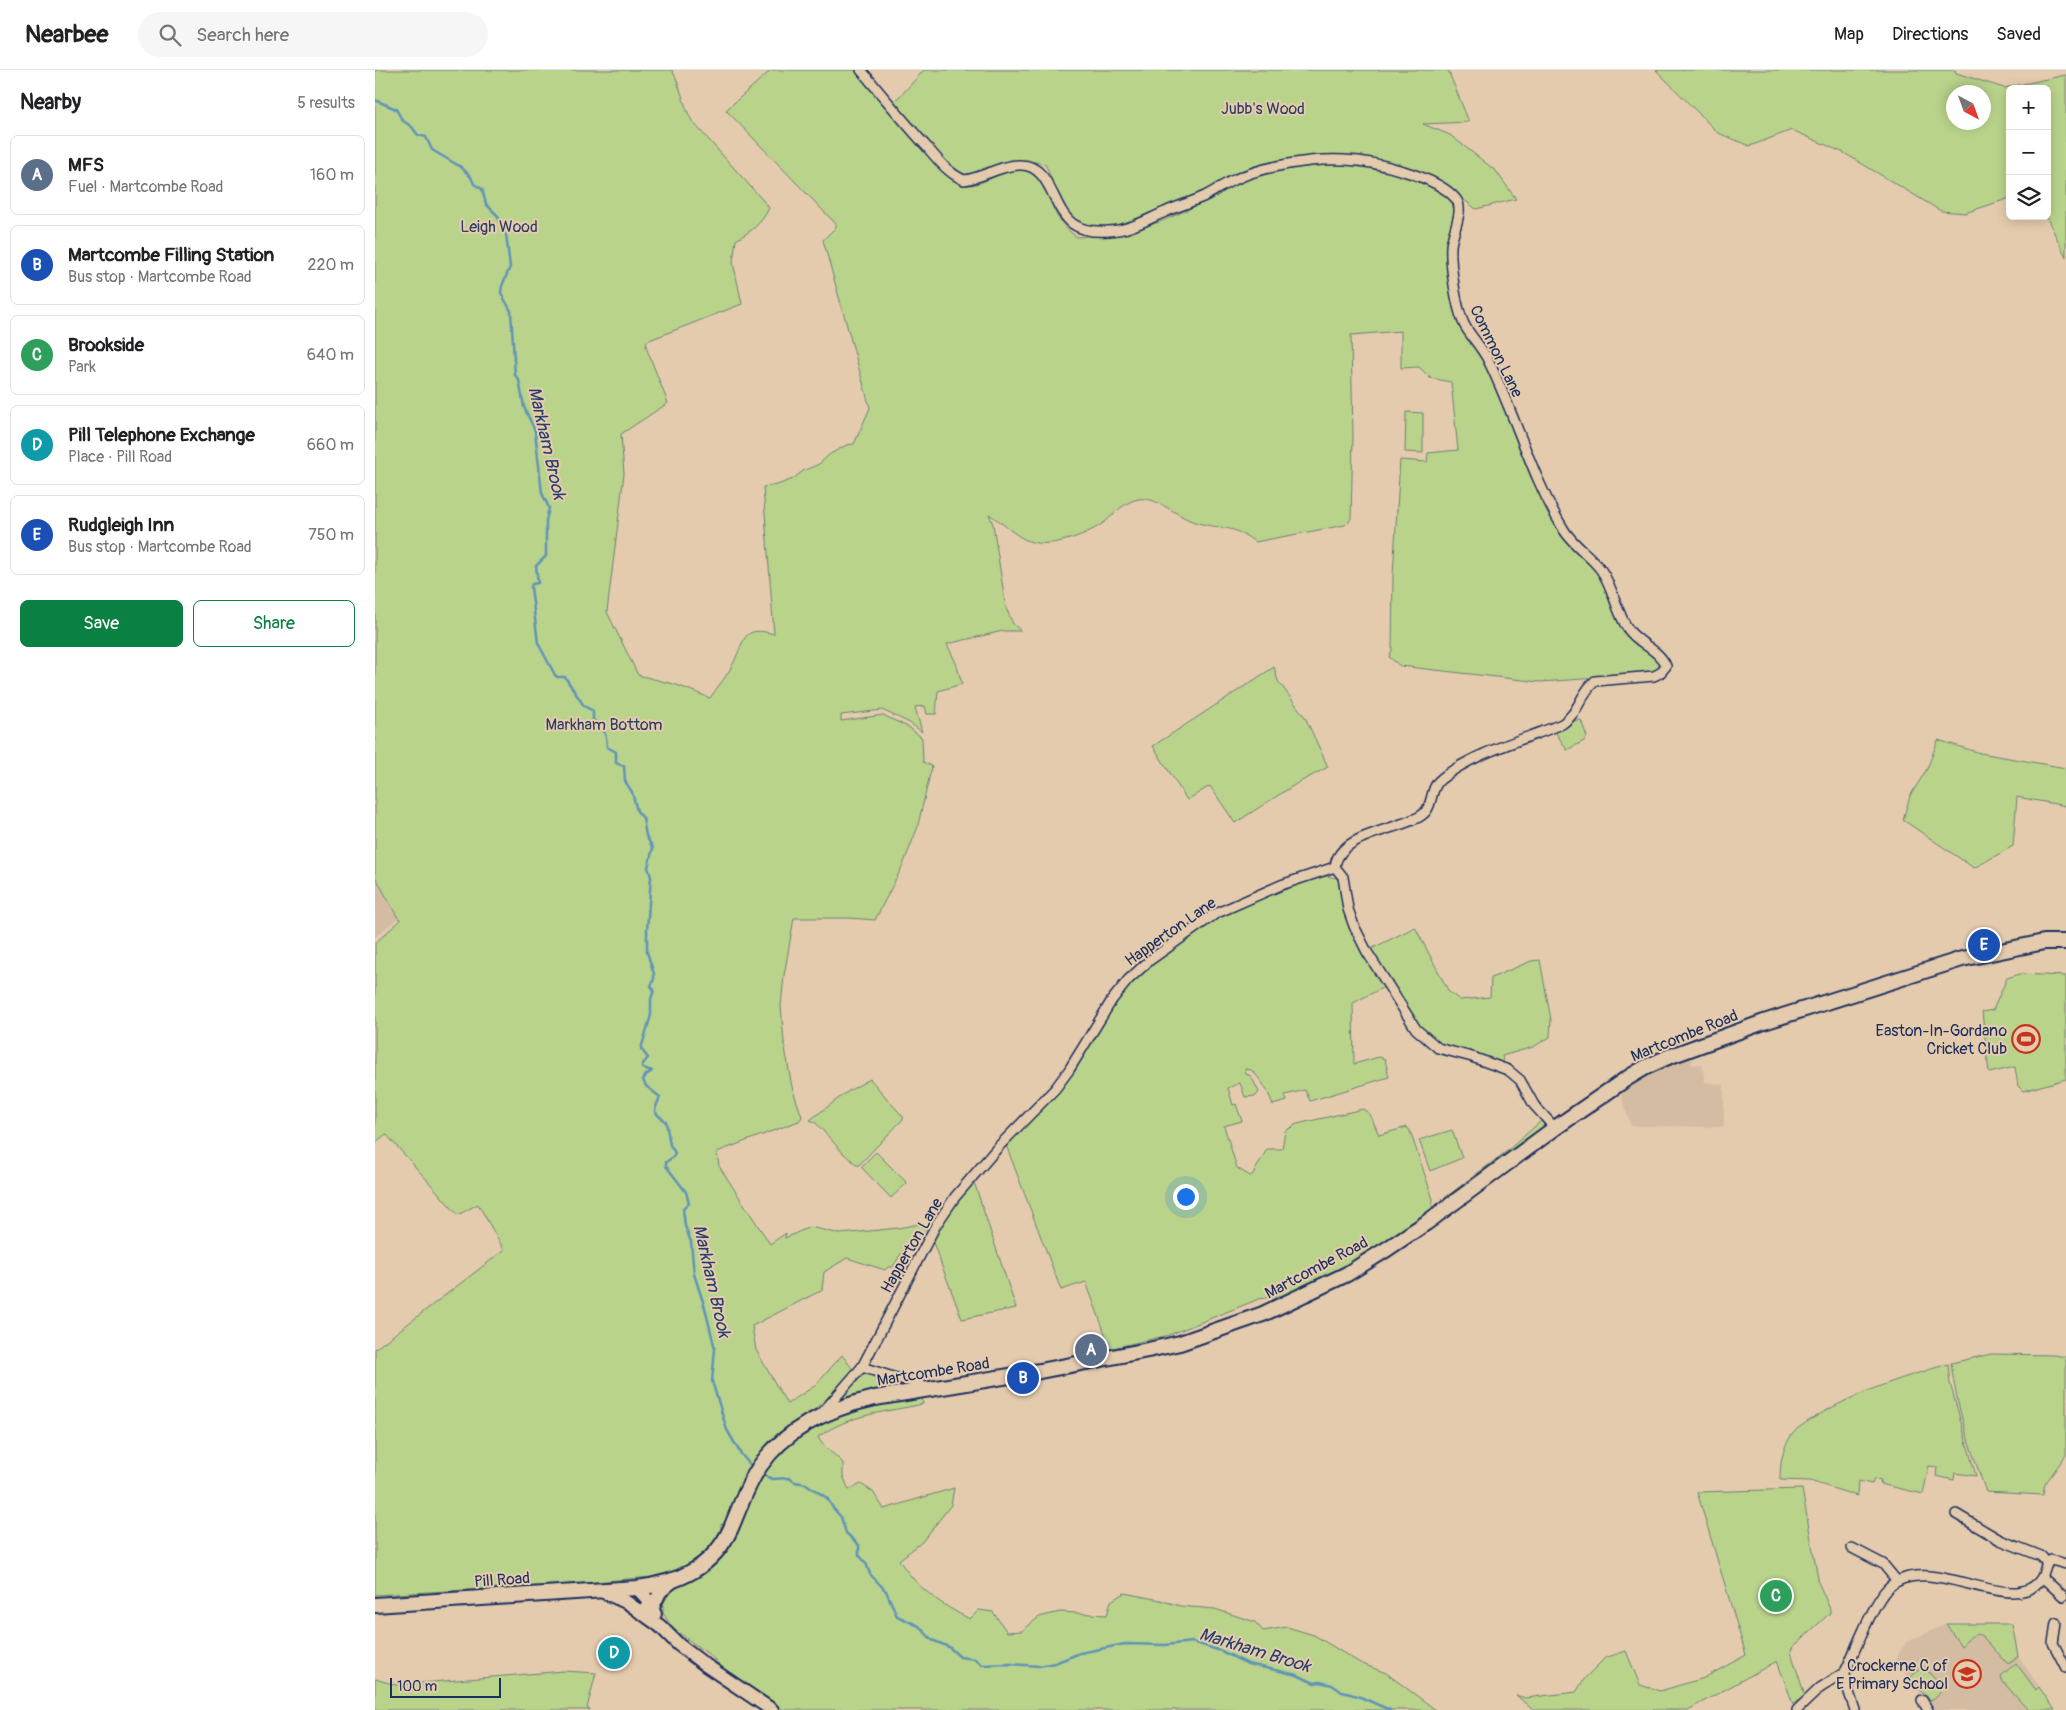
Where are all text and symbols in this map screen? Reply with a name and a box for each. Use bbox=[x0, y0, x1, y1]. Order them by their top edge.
search box bbox=[138, 12, 488, 57]
text: Nearbee bbox=[25, 20, 108, 49]
icon: search bbox=[156, 21, 184, 49]
text: Search here bbox=[196, 23, 289, 47]
text: Map bbox=[1834, 23, 1864, 46]
text: Directions bbox=[1892, 23, 1968, 46]
text: Saved bbox=[1996, 23, 2041, 46]
north arrow bbox=[1946, 85, 1991, 130]
map controls bbox=[2006, 85, 2051, 220]
button: + bbox=[2006, 85, 2051, 130]
text: Nearby bbox=[20, 89, 81, 116]
text: 5 results bbox=[297, 93, 355, 113]
park label: Jubb's Wood bbox=[1221, 99, 1305, 119]
button: − bbox=[2006, 130, 2051, 175]
text: MFS bbox=[68, 153, 104, 177]
text: A bbox=[32, 165, 42, 185]
text: 160 m bbox=[310, 165, 354, 185]
button: layers bbox=[2006, 175, 2051, 220]
text: Fuel · Martcombe Road bbox=[68, 177, 223, 197]
park label: Leigh Wood bbox=[460, 217, 538, 237]
text: Martcombe Filling Station bbox=[68, 243, 274, 267]
text: B bbox=[32, 255, 42, 275]
text: 220 m bbox=[308, 255, 354, 275]
text: Bus stop · Martcombe Road bbox=[68, 267, 252, 287]
street label: Common Lane bbox=[1465, 302, 1527, 401]
text: Brookside bbox=[68, 333, 144, 357]
text: C bbox=[32, 345, 42, 365]
text: 640 m bbox=[307, 345, 354, 365]
text: Park bbox=[68, 357, 96, 377]
water label: Markham Brook bbox=[522, 384, 571, 503]
text: Pill Telephone Exchange bbox=[68, 423, 255, 447]
text: D bbox=[32, 435, 42, 455]
text: 660 m bbox=[307, 435, 354, 455]
text: Place · Pill Road bbox=[68, 447, 172, 467]
text: Rudgleigh Inn bbox=[68, 513, 174, 537]
text: E bbox=[33, 525, 41, 545]
text: 750 m bbox=[308, 525, 354, 545]
text: Bus stop · Martcombe Road bbox=[68, 537, 252, 557]
button: Save bbox=[20, 600, 183, 647]
button: Share bbox=[193, 600, 355, 647]
park label: Markham Bottom bbox=[546, 715, 662, 735]
street label: Happerton Lane bbox=[1121, 893, 1220, 971]
pin: E bbox=[1968, 926, 2000, 964]
street label: Martcombe Road bbox=[1628, 1005, 1741, 1067]
place label: Easton-In-Gordano Cricket Club bbox=[1876, 1021, 2007, 1059]
sports icon: Easton-In-Gordano Cricket Club bbox=[2011, 1024, 2041, 1054]
your location bbox=[1173, 1184, 1199, 1210]
street label: Happerton Lane bbox=[877, 1194, 947, 1297]
water label: Markham Brook bbox=[687, 1222, 736, 1341]
street label: Martcombe Road bbox=[1261, 1232, 1371, 1303]
pin: A bbox=[1075, 1331, 1107, 1369]
street label: Martcombe Road bbox=[875, 1353, 991, 1391]
pin: B bbox=[1007, 1359, 1039, 1397]
street label: Pill Road bbox=[473, 1568, 531, 1592]
pin: C bbox=[1760, 1577, 1792, 1615]
water label: Markham Brook bbox=[1196, 1623, 1315, 1679]
pin: D bbox=[598, 1634, 630, 1672]
place label: Crockerne C of E Primary School bbox=[1836, 1656, 1948, 1694]
school or university icon: Crockerne C of E Primary School bbox=[1952, 1659, 1982, 1689]
scale bar bbox=[390, 1675, 501, 1698]
text: 100 m bbox=[397, 1678, 437, 1695]

